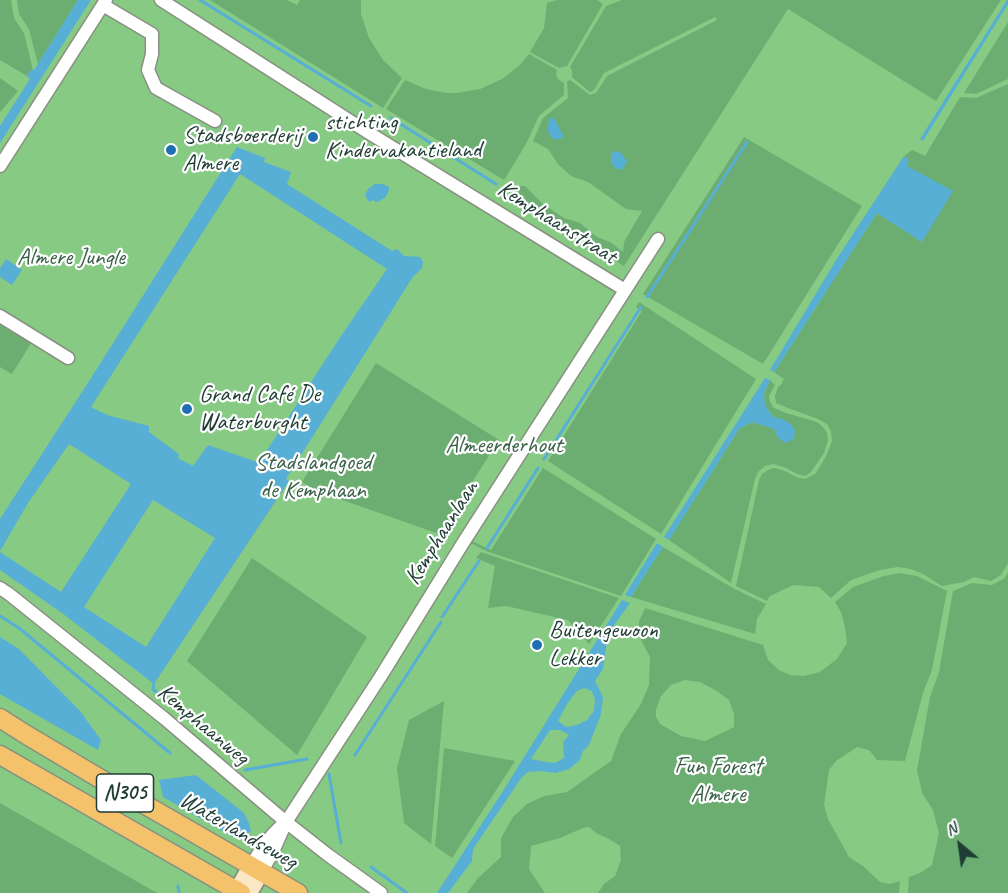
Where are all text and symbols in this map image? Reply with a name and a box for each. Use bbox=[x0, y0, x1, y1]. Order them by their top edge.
place label: stichting Kindervakantieland bbox=[325, 109, 481, 165]
place label: Stadsboerderij Almere bbox=[183, 122, 302, 178]
marker: stichting Kindervakantieland bbox=[306, 130, 320, 144]
marker: Stadsboerderij Almere bbox=[164, 143, 178, 157]
street label: Kemphaanstraat bbox=[492, 175, 622, 271]
park label: Almere Jungle bbox=[17, 244, 125, 272]
place label: Grand Café De Waterburght bbox=[199, 381, 320, 437]
marker: Grand Café De Waterburght bbox=[180, 402, 194, 416]
park label: Almeerderhout bbox=[445, 432, 563, 460]
park label: Stadslandgoed de Kemphaan bbox=[255, 449, 371, 505]
street label: Kemphaanlaan bbox=[399, 476, 485, 590]
place label: Buitengewoon Lekker bbox=[549, 617, 658, 673]
marker: Buitengewoon Lekker bbox=[530, 638, 544, 652]
street label: Kemphaanweg bbox=[151, 678, 255, 772]
park label: Fun Forest Almere bbox=[674, 753, 762, 809]
road number: N305 bbox=[96, 774, 154, 812]
street label: Waterlandseweg bbox=[174, 786, 302, 876]
north arrow bbox=[930, 815, 990, 875]
text: N bbox=[942, 818, 960, 840]

